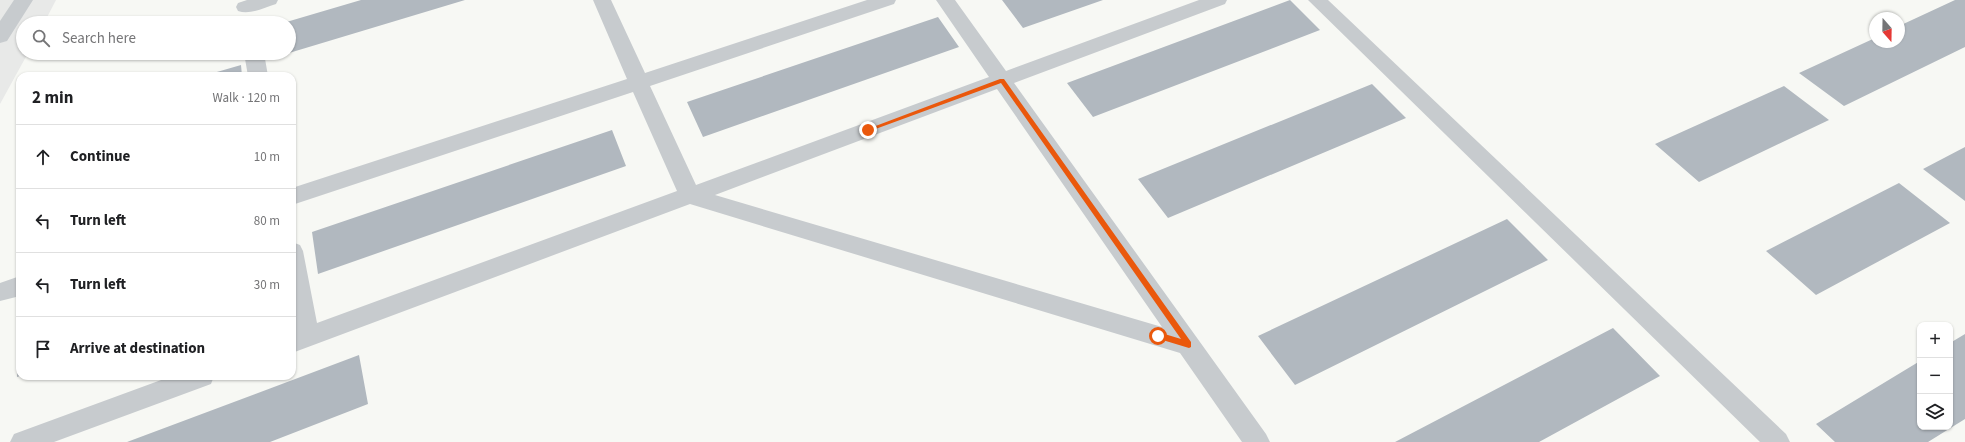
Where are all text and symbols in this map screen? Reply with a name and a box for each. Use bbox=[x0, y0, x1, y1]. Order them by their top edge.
north arrow bbox=[1869, 12, 1905, 48]
search box bbox=[16, 16, 296, 60]
icon: search bbox=[30, 27, 52, 49]
text: Search here bbox=[62, 28, 136, 49]
text: 2 min bbox=[32, 86, 73, 110]
text: Walk · 120 m bbox=[212, 89, 280, 107]
route end bbox=[859, 121, 877, 139]
icon: ahead bbox=[32, 146, 54, 168]
text: Continue bbox=[70, 146, 130, 167]
text: 10 m bbox=[254, 148, 280, 166]
icon: left bbox=[32, 210, 54, 232]
text: Turn left bbox=[70, 210, 126, 231]
text: 80 m bbox=[254, 212, 280, 230]
icon: left bbox=[32, 274, 54, 296]
text: Turn left bbox=[70, 274, 126, 295]
text: 30 m bbox=[254, 276, 280, 294]
map controls bbox=[1917, 322, 1953, 430]
button: + bbox=[1917, 322, 1953, 358]
route start bbox=[1149, 327, 1167, 345]
icon: arrive bbox=[32, 338, 54, 360]
text: Arrive at destination bbox=[70, 338, 205, 359]
button: − bbox=[1917, 358, 1953, 394]
button: layers bbox=[1917, 394, 1953, 430]

